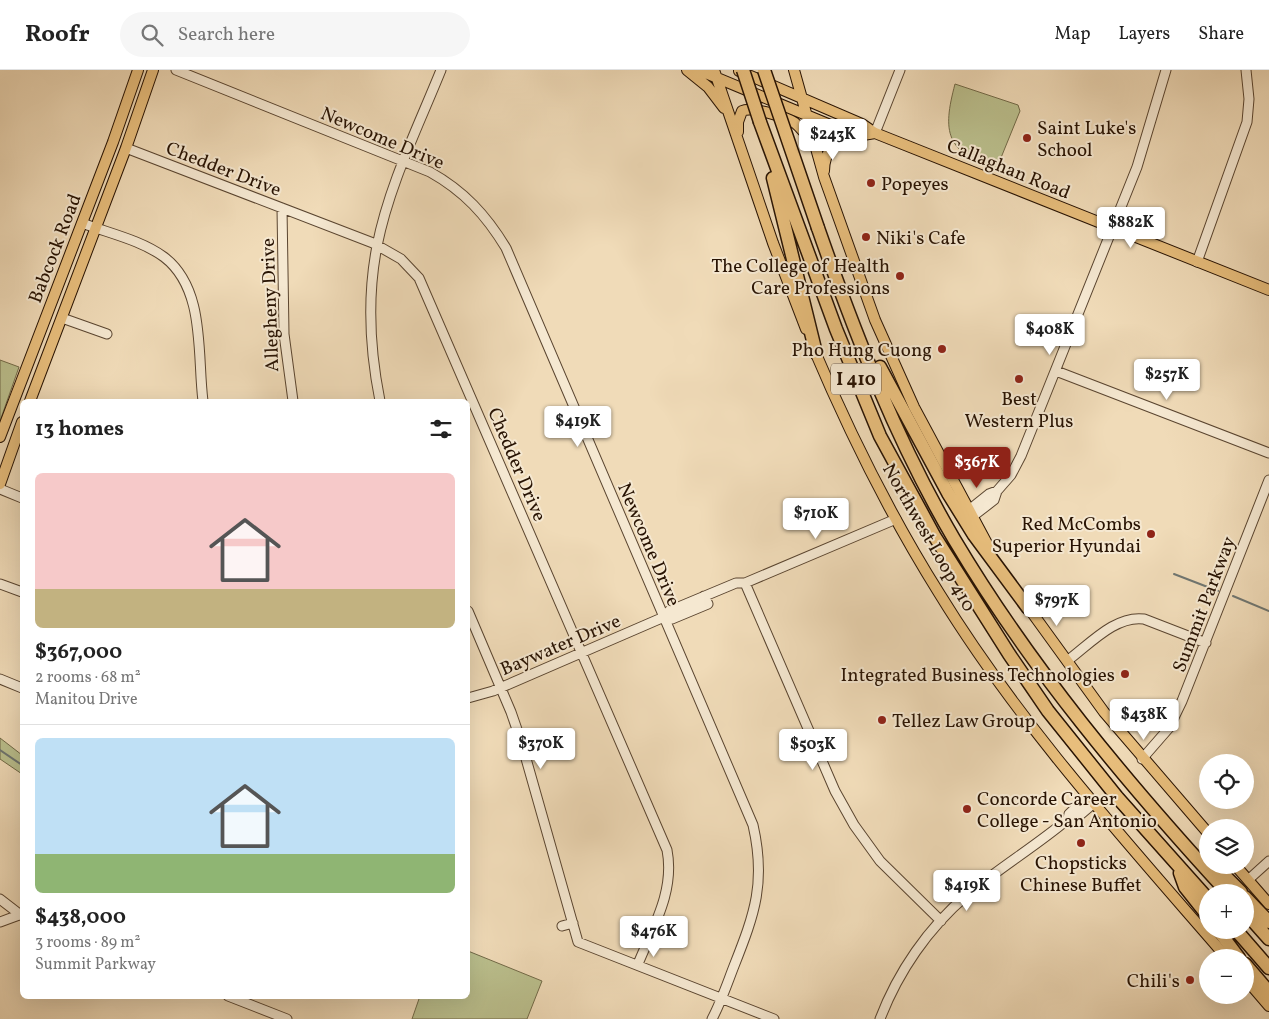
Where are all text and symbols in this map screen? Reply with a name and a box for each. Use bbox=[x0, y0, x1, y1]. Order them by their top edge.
search box bbox=[120, 12, 470, 57]
text: Roofr bbox=[25, 18, 90, 52]
icon: search bbox=[138, 21, 166, 49]
text: Search here bbox=[178, 22, 275, 48]
text: Map bbox=[1054, 22, 1090, 47]
text: Layers bbox=[1118, 22, 1170, 47]
text: Share bbox=[1198, 22, 1244, 47]
street label: Newcome Drive bbox=[316, 101, 448, 177]
place label: Saint Luke's School bbox=[1037, 116, 1136, 164]
pin: $243K bbox=[798, 118, 868, 161]
text: $243K bbox=[810, 124, 856, 146]
marker: Saint Luke's School bbox=[1021, 132, 1033, 144]
street label: Callaghan Road bbox=[943, 133, 1074, 206]
street label: Chedder Drive bbox=[162, 136, 285, 204]
place label: Popeyes bbox=[881, 172, 949, 198]
marker: Popeyes bbox=[865, 177, 877, 189]
street label: Babcock Road bbox=[23, 190, 89, 307]
pin: $882K bbox=[1096, 206, 1166, 249]
text: $882K bbox=[1108, 212, 1154, 234]
place label: Niki's Cafe bbox=[876, 226, 966, 252]
marker: Niki's Cafe bbox=[860, 231, 872, 243]
street label: Allegheny Drive bbox=[256, 237, 286, 372]
place label: The College of Health Care Professions bbox=[711, 254, 890, 302]
marker: The College of Health Care Professions bbox=[894, 270, 906, 282]
pin: $408K bbox=[1015, 314, 1085, 356]
text: $408K bbox=[1026, 319, 1074, 341]
place label: Pho Hung Cuong bbox=[792, 338, 932, 364]
marker: Pho Hung Cuong bbox=[936, 343, 948, 355]
pin: $257K bbox=[1132, 358, 1202, 401]
road number: I 410 bbox=[831, 364, 881, 394]
text: $257K bbox=[1145, 364, 1189, 386]
marker: Best Western Plus bbox=[1013, 373, 1025, 385]
place label: Best Western Plus bbox=[965, 387, 1073, 435]
street label: Chedder Drive bbox=[480, 404, 552, 526]
pin: $419K bbox=[543, 406, 613, 448]
text: $419K bbox=[555, 411, 601, 433]
text: 13 homes bbox=[35, 415, 124, 444]
icon: filters bbox=[427, 415, 455, 443]
pin: $367K bbox=[942, 446, 1012, 489]
text: $367K bbox=[954, 452, 1000, 474]
street label: Northwest Loop 410 bbox=[875, 459, 981, 617]
street label: Newcome Drive bbox=[610, 479, 686, 611]
pin: $710K bbox=[781, 498, 851, 540]
text: $710K bbox=[794, 503, 838, 525]
icon: home bbox=[200, 505, 290, 595]
place label: Red McCombs Superior Hyundai bbox=[992, 512, 1141, 560]
marker: Red McCombs Superior Hyundai bbox=[1145, 528, 1157, 540]
street label: Summit Parkway bbox=[1167, 533, 1243, 676]
pin: $797K bbox=[1022, 584, 1092, 627]
text: $797K bbox=[1035, 590, 1079, 612]
street label: Baywater Drive bbox=[497, 609, 625, 683]
text: $367,000 bbox=[35, 638, 122, 667]
place label: Integrated Business Technologies bbox=[841, 663, 1115, 689]
text: 2 rooms · 68 m² bbox=[35, 667, 141, 689]
marker: Integrated Business Technologies bbox=[1119, 668, 1131, 680]
text: Manitou Drive bbox=[35, 689, 138, 711]
pin: $438K bbox=[1109, 698, 1179, 741]
text: $438K bbox=[1121, 704, 1167, 726]
place label: Tellez Law Group bbox=[892, 709, 1036, 735]
marker: Tellez Law Group bbox=[876, 714, 888, 726]
pin: $370K bbox=[506, 728, 576, 770]
pin: $503K bbox=[778, 728, 848, 771]
text: $370K bbox=[518, 733, 564, 755]
text: $503K bbox=[790, 734, 836, 756]
map controls bbox=[1199, 754, 1254, 1004]
button: locate bbox=[1199, 754, 1254, 809]
icon: home bbox=[200, 771, 290, 861]
place label: Concorde Career College - San Antonio bbox=[977, 787, 1157, 835]
marker: Concorde Career College - San Antonio bbox=[961, 803, 973, 815]
button: layers bbox=[1199, 819, 1254, 874]
marker: Chopsticks Chinese Buffet bbox=[1075, 837, 1087, 849]
place label: Chopsticks Chinese Buffet bbox=[1020, 851, 1142, 899]
pin: $419K bbox=[932, 870, 1002, 912]
text: $419K bbox=[944, 875, 990, 897]
button: + bbox=[1199, 884, 1254, 939]
text: $438,000 bbox=[35, 903, 126, 932]
pin: $476K bbox=[619, 916, 689, 958]
text: $476K bbox=[631, 921, 677, 943]
text: 3 rooms · 89 m² bbox=[35, 932, 140, 954]
button: − bbox=[1199, 949, 1254, 1004]
text: Summit Parkway bbox=[35, 954, 156, 976]
place label: Chili's bbox=[1127, 969, 1180, 995]
marker: Chili's bbox=[1184, 974, 1196, 986]

